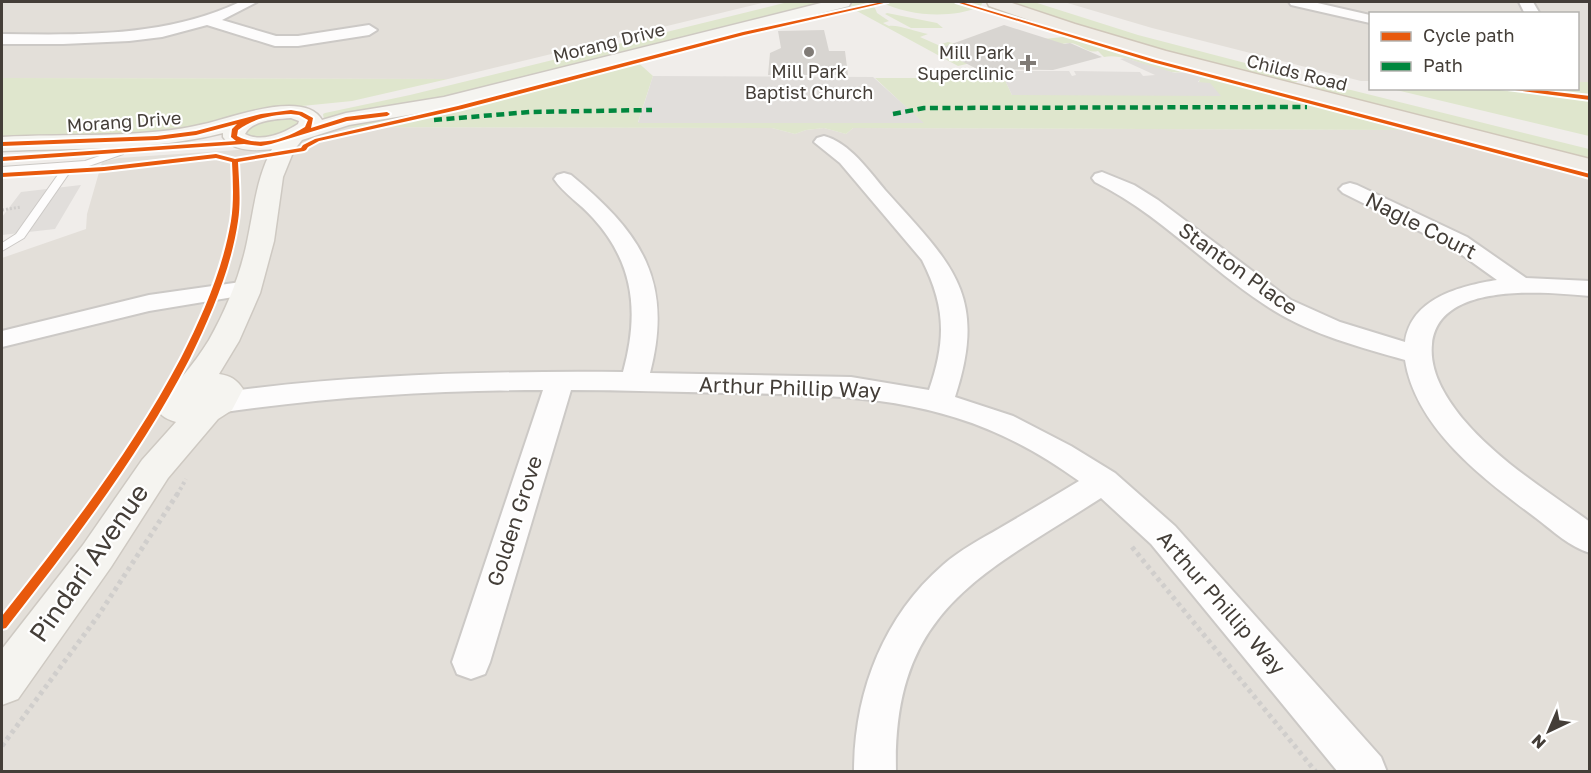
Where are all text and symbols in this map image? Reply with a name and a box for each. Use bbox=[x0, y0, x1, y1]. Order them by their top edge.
legend bbox=[1369, 12, 1579, 90]
street label: Morang Drive bbox=[551, 18, 667, 67]
text: Cycle path bbox=[1423, 24, 1515, 46]
place label: Mill Park Superclinic bbox=[917, 41, 1014, 84]
marker: Mill Park Baptist Church bbox=[802, 45, 816, 59]
street label: Childs Road bbox=[1245, 49, 1350, 95]
marker: Mill Park Superclinic bbox=[1019, 54, 1037, 72]
text: Path bbox=[1423, 54, 1463, 76]
place label: Mill Park Baptist Church bbox=[745, 60, 873, 103]
street label: Morang Drive bbox=[66, 106, 182, 136]
street label: Nagle Court bbox=[1362, 186, 1481, 264]
street label: Stanton Place bbox=[1174, 216, 1303, 320]
street label: Arthur Phillip Way bbox=[699, 371, 882, 403]
street label: Golden Grove bbox=[481, 452, 547, 589]
street label: Pindari Avenue bbox=[23, 478, 155, 648]
street label: Arthur Phillip Way bbox=[1152, 525, 1291, 680]
north arrow bbox=[1519, 701, 1579, 761]
text: N bbox=[1527, 730, 1550, 753]

